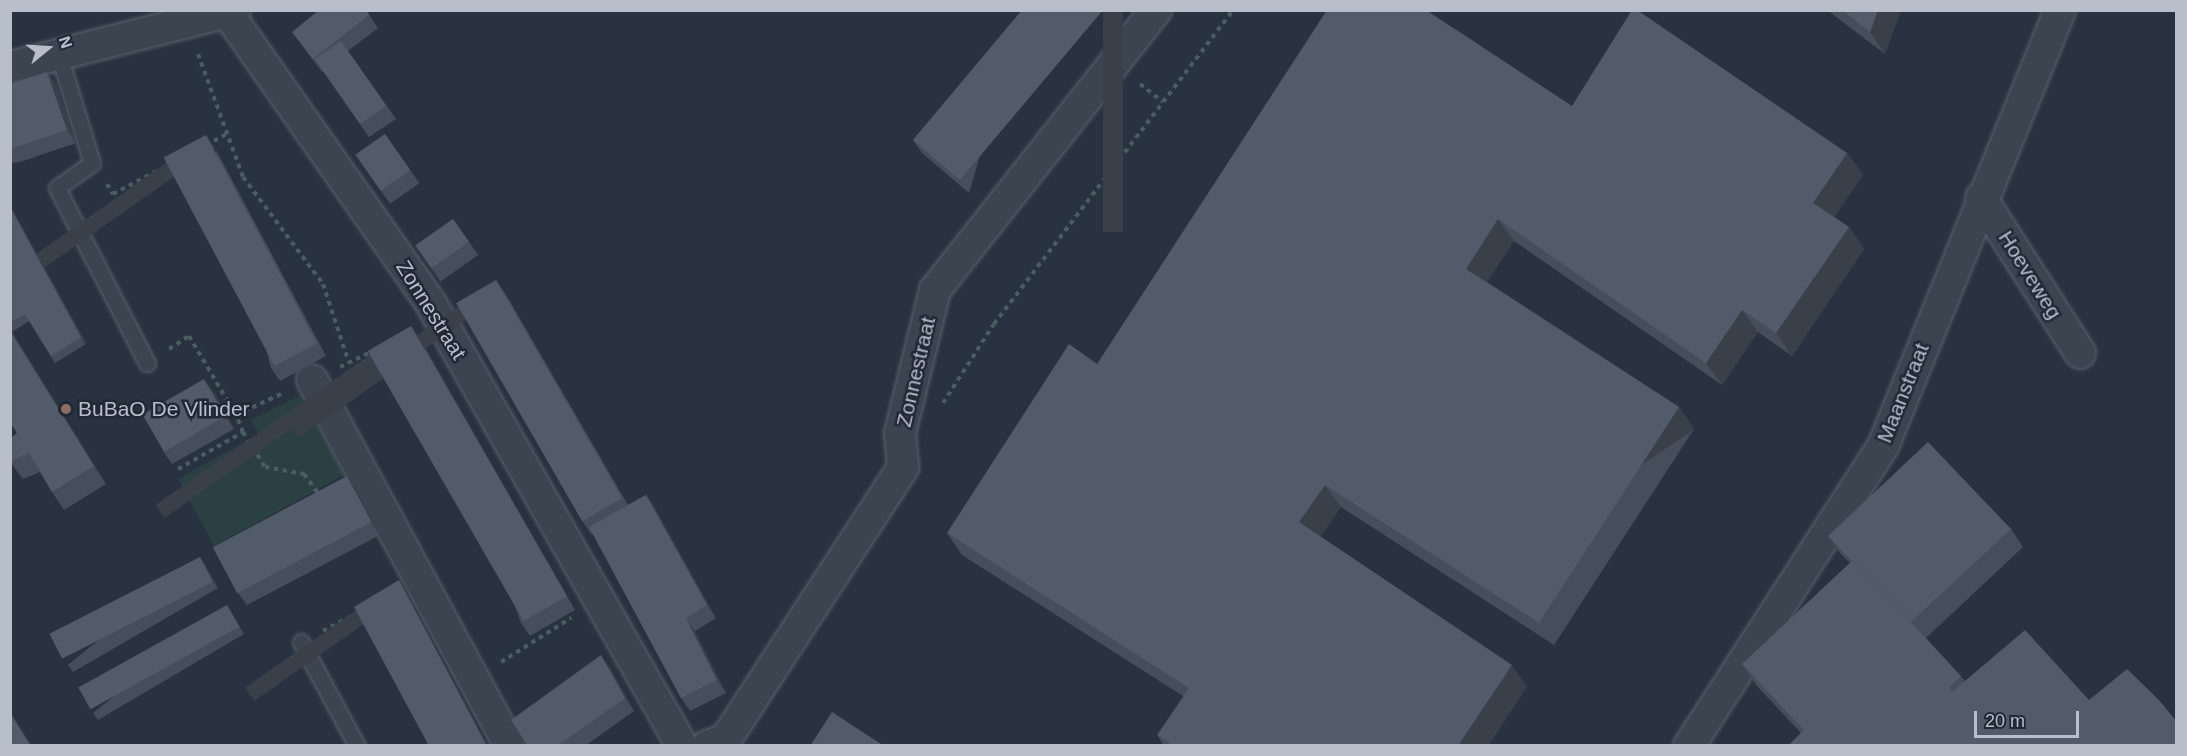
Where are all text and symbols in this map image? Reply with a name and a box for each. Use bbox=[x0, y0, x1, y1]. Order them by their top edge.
north arrow bbox=[18, 18, 78, 78]
text: N bbox=[56, 34, 75, 50]
street label: Hoeveweg bbox=[1993, 226, 2067, 324]
street label: Zonnestraat bbox=[391, 256, 471, 364]
street label: Zonnestraat bbox=[891, 315, 941, 429]
street label: Maanstraat bbox=[1872, 340, 1934, 446]
place label: BuBaO De Vlinder bbox=[78, 396, 250, 422]
marker: BuBaO De Vlinder bbox=[59, 402, 73, 416]
scale bar bbox=[1977, 699, 2082, 737]
text: 20 m bbox=[1985, 711, 2025, 731]

